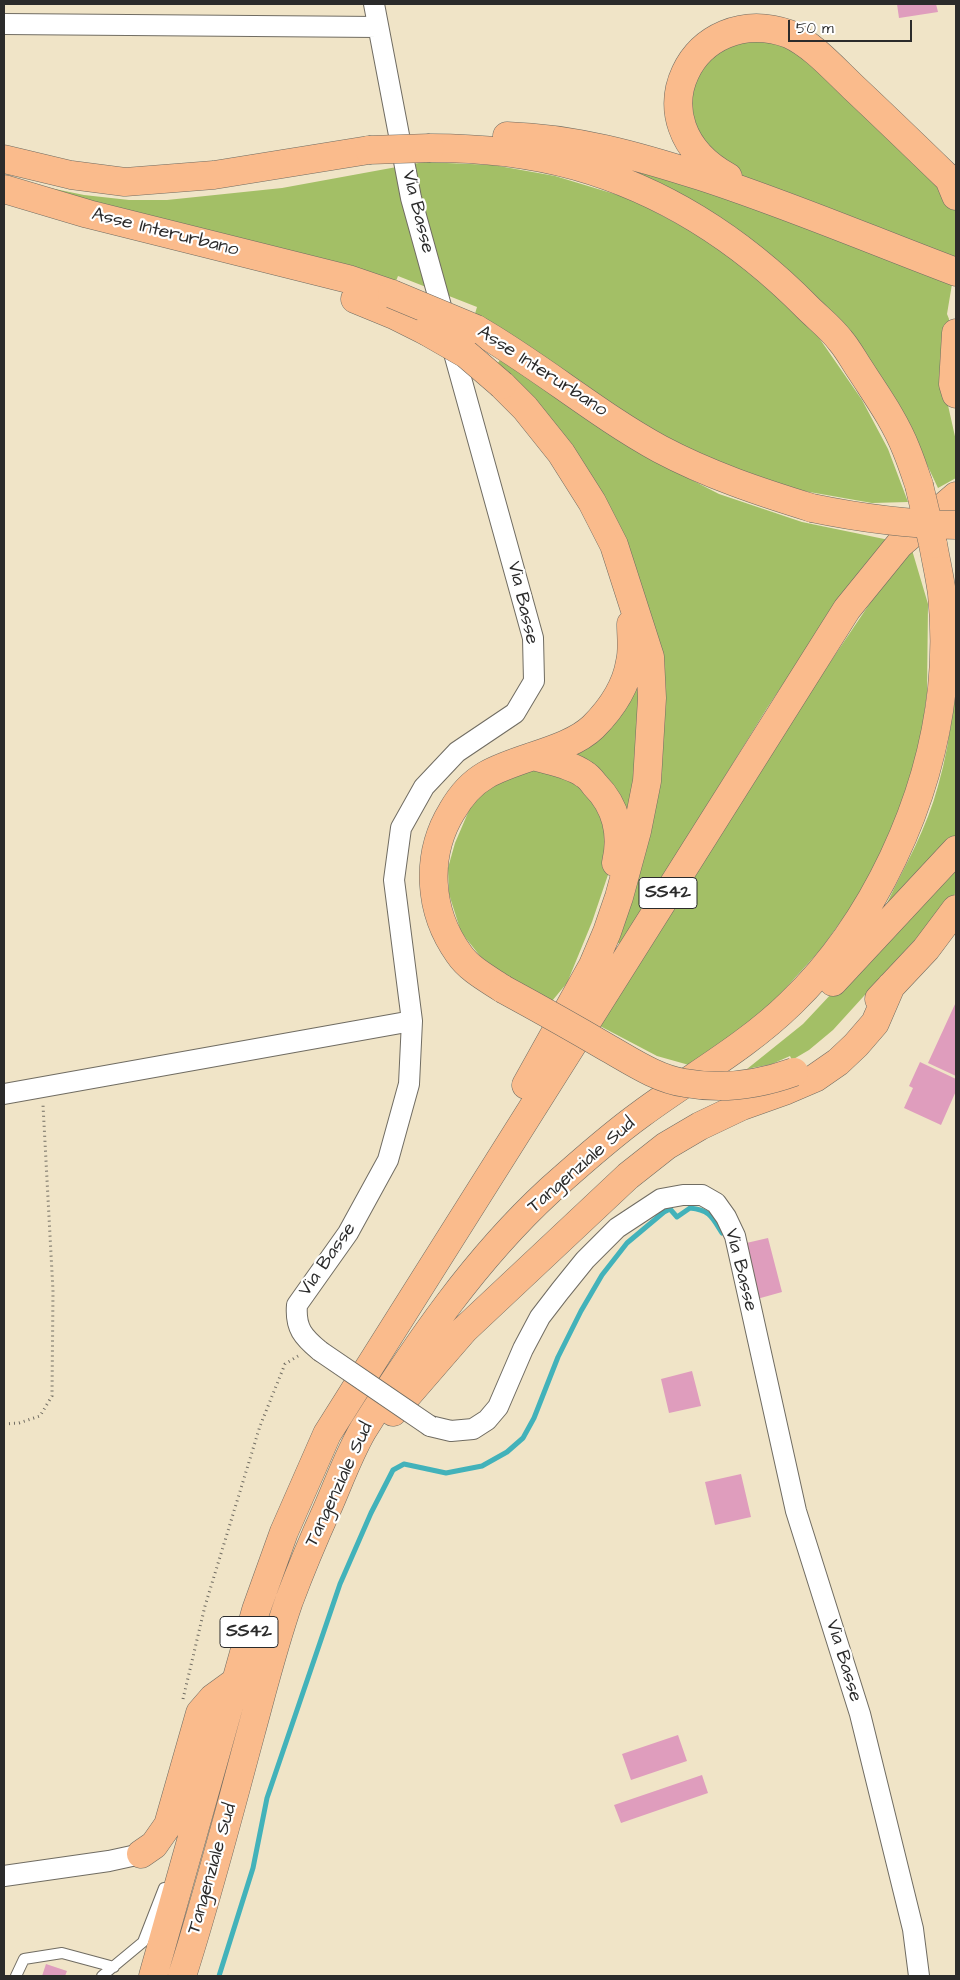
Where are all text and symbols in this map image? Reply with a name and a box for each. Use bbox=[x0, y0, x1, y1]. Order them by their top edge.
scale bar bbox=[790, 10, 914, 42]
text: 50 m bbox=[796, 18, 834, 39]
street label: Via Basse bbox=[396, 168, 438, 256]
street label: Asse Interurbano bbox=[89, 204, 241, 262]
street label: Asse Interurbano bbox=[473, 321, 611, 423]
street label: Via Basse bbox=[501, 559, 543, 647]
road number: SS42 bbox=[639, 878, 697, 908]
street label: Tangenziale Sud bbox=[524, 1113, 640, 1219]
street label: Via Basse bbox=[294, 1219, 362, 1301]
street label: Via Basse bbox=[719, 1226, 761, 1314]
street label: Tangenziale Sud bbox=[301, 1419, 379, 1551]
road number: SS42 bbox=[220, 1616, 278, 1648]
street label: Via Basse bbox=[820, 1617, 866, 1705]
street label: Tangenziale Sud bbox=[183, 1801, 243, 1937]

